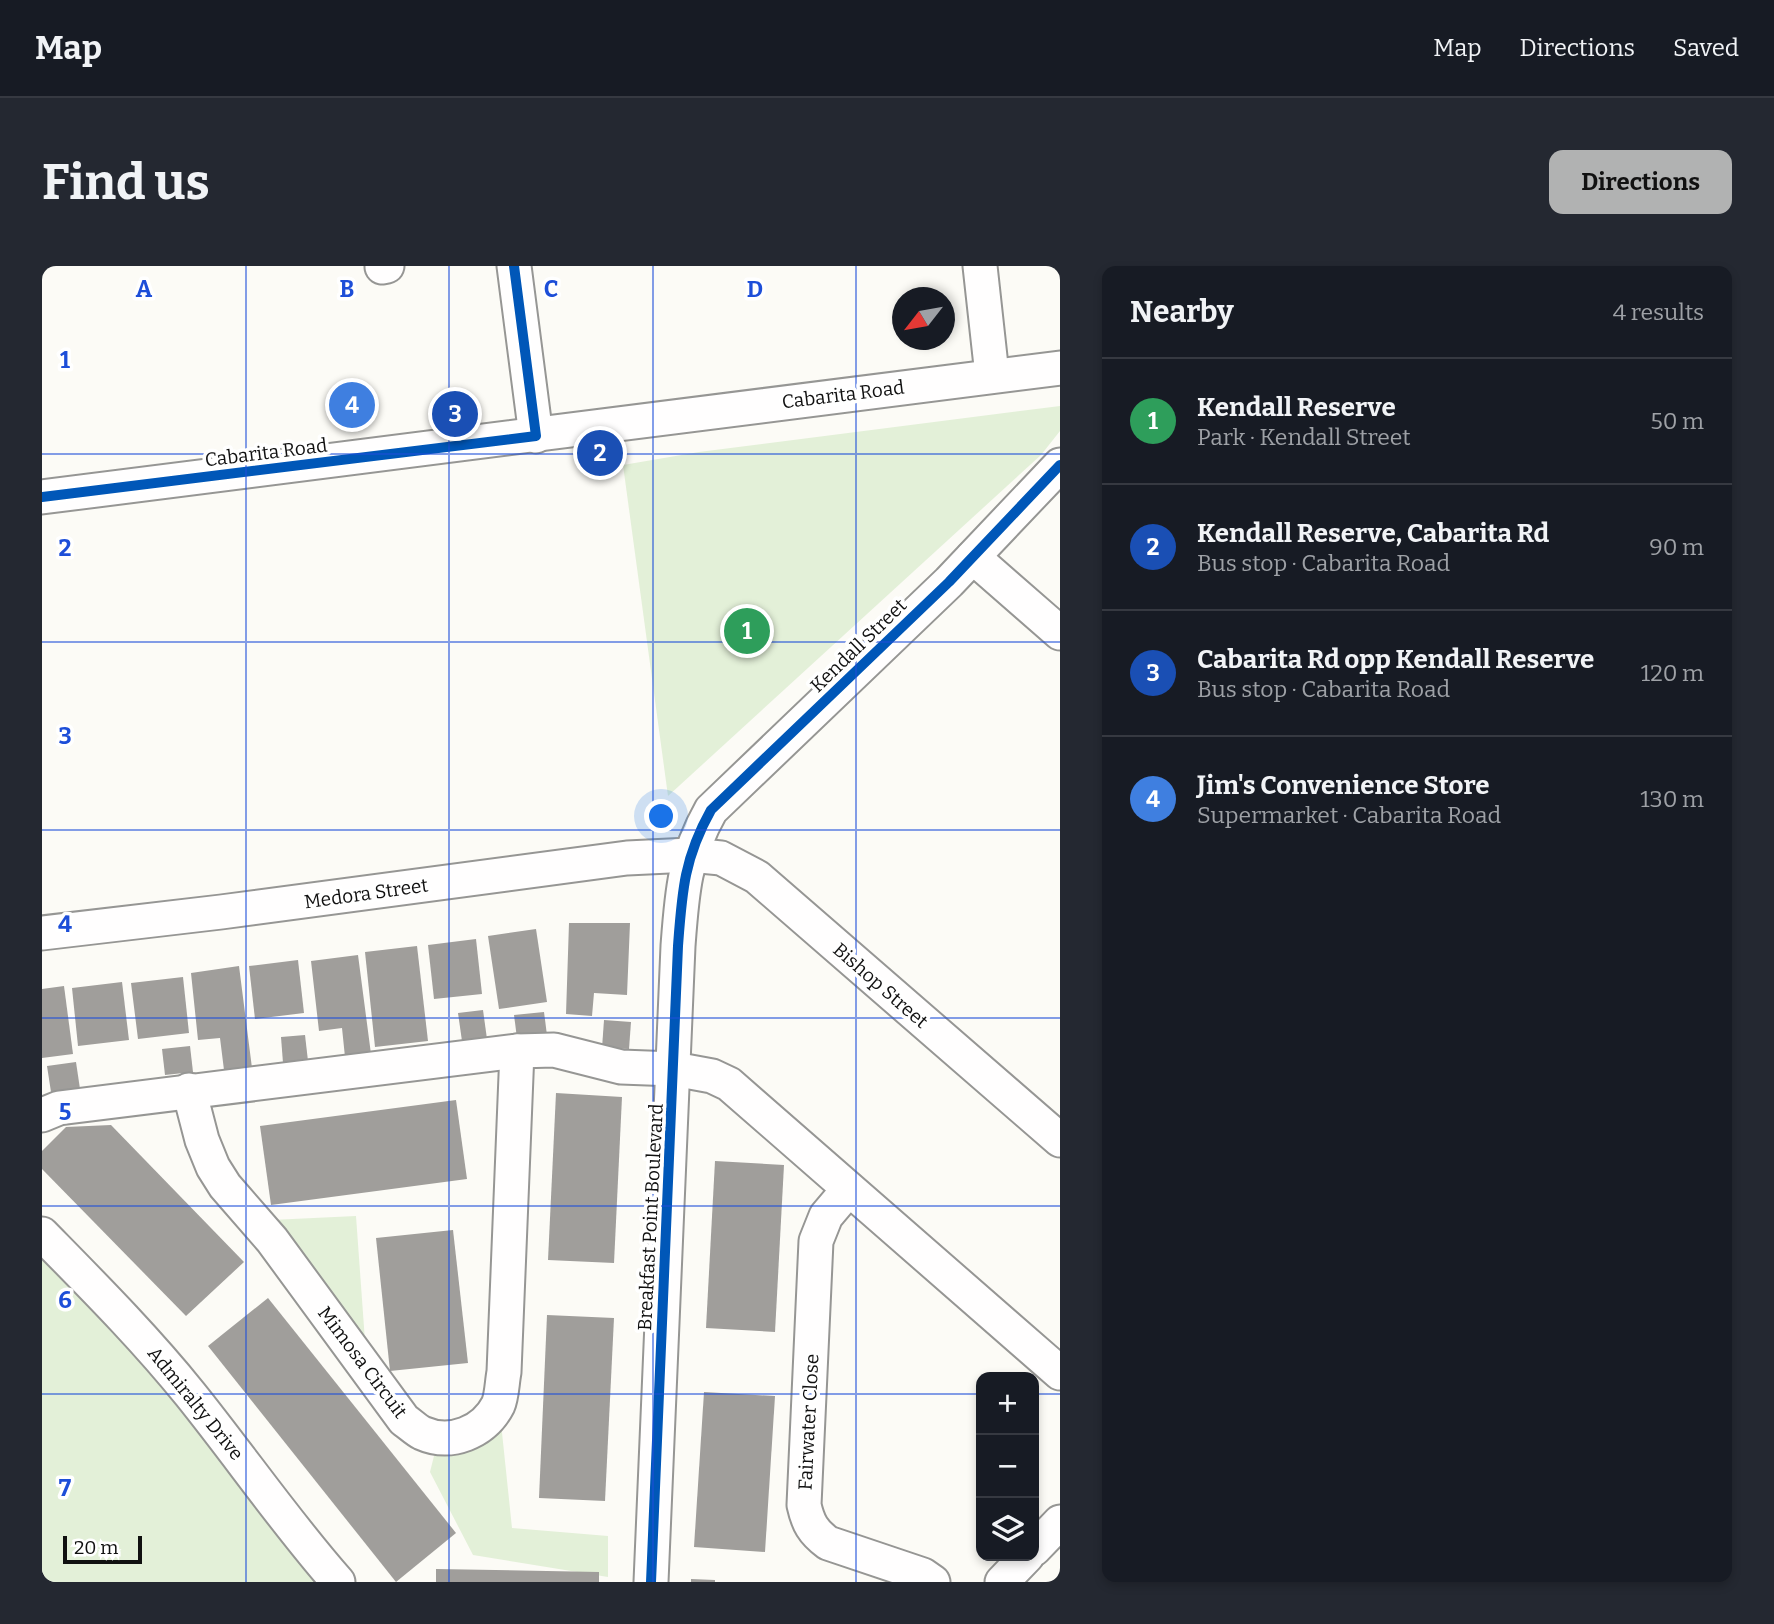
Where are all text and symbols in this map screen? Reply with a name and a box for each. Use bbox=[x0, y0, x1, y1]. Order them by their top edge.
text: Map bbox=[35, 28, 102, 68]
text: Map bbox=[1433, 34, 1482, 62]
text: Directions bbox=[1520, 34, 1635, 62]
text: Saved bbox=[1673, 34, 1739, 62]
button: Directions bbox=[1549, 150, 1732, 214]
text: Find us bbox=[42, 153, 210, 212]
text: A bbox=[136, 275, 153, 303]
text: B bbox=[340, 275, 354, 303]
text: C bbox=[544, 275, 558, 303]
text: D bbox=[747, 275, 763, 303]
north arrow bbox=[892, 287, 955, 350]
text: Nearby bbox=[1130, 294, 1234, 330]
text: 4 results bbox=[1613, 298, 1704, 326]
text: 1 bbox=[60, 346, 70, 374]
street label: Cabarita Road bbox=[781, 376, 906, 413]
pin: 4 bbox=[329, 379, 375, 431]
pin: 3 bbox=[432, 388, 478, 440]
text: Kendall Reserve bbox=[1197, 392, 1396, 423]
text: 1 bbox=[1148, 407, 1158, 435]
text: 50 m bbox=[1650, 407, 1704, 435]
text: Park · Kendall Street bbox=[1197, 423, 1411, 451]
pin: 2 bbox=[577, 427, 623, 479]
street label: Cabarita Road bbox=[204, 434, 329, 471]
text: Kendall Reserve, Cabarita Rd bbox=[1197, 518, 1549, 549]
text: 2 bbox=[1147, 533, 1159, 561]
text: 90 m bbox=[1649, 533, 1704, 561]
text: 2 bbox=[59, 534, 72, 562]
text: Bus stop · Cabarita Road bbox=[1197, 549, 1450, 577]
street label: Kendall Street bbox=[805, 594, 911, 697]
pin: 1 bbox=[724, 605, 770, 657]
text: Cabarita Rd opp Kendall Reserve bbox=[1197, 644, 1594, 675]
text: 3 bbox=[1146, 659, 1160, 687]
text: 120 m bbox=[1641, 659, 1704, 687]
text: Bus stop · Cabarita Road bbox=[1197, 675, 1450, 703]
text: 3 bbox=[58, 722, 72, 750]
text: Jim's Convenience Store bbox=[1197, 770, 1490, 801]
text: 4 bbox=[1146, 785, 1160, 813]
text: 130 m bbox=[1640, 785, 1704, 813]
your location bbox=[644, 799, 678, 833]
text: Supermarket · Cabarita Road bbox=[1197, 801, 1501, 829]
street label: Medora Street bbox=[303, 873, 430, 914]
text: 4 bbox=[58, 910, 72, 938]
street label: Bishop Street bbox=[829, 938, 933, 1033]
text: 5 bbox=[59, 1098, 71, 1126]
street label: Breakfast Point Boulevard bbox=[633, 1103, 668, 1331]
text: 6 bbox=[58, 1286, 72, 1314]
street label: Mimosa Circuit bbox=[313, 1302, 412, 1423]
street label: Admiralty Drive bbox=[143, 1342, 248, 1465]
street label: Fairwater Close bbox=[793, 1353, 824, 1491]
map controls bbox=[976, 1372, 1039, 1561]
button: + bbox=[976, 1372, 1039, 1435]
button: − bbox=[976, 1435, 1039, 1498]
text: 7 bbox=[59, 1474, 72, 1502]
button: layers bbox=[976, 1498, 1039, 1561]
scale bar bbox=[63, 1533, 142, 1565]
text: 20 m bbox=[74, 1536, 118, 1559]

